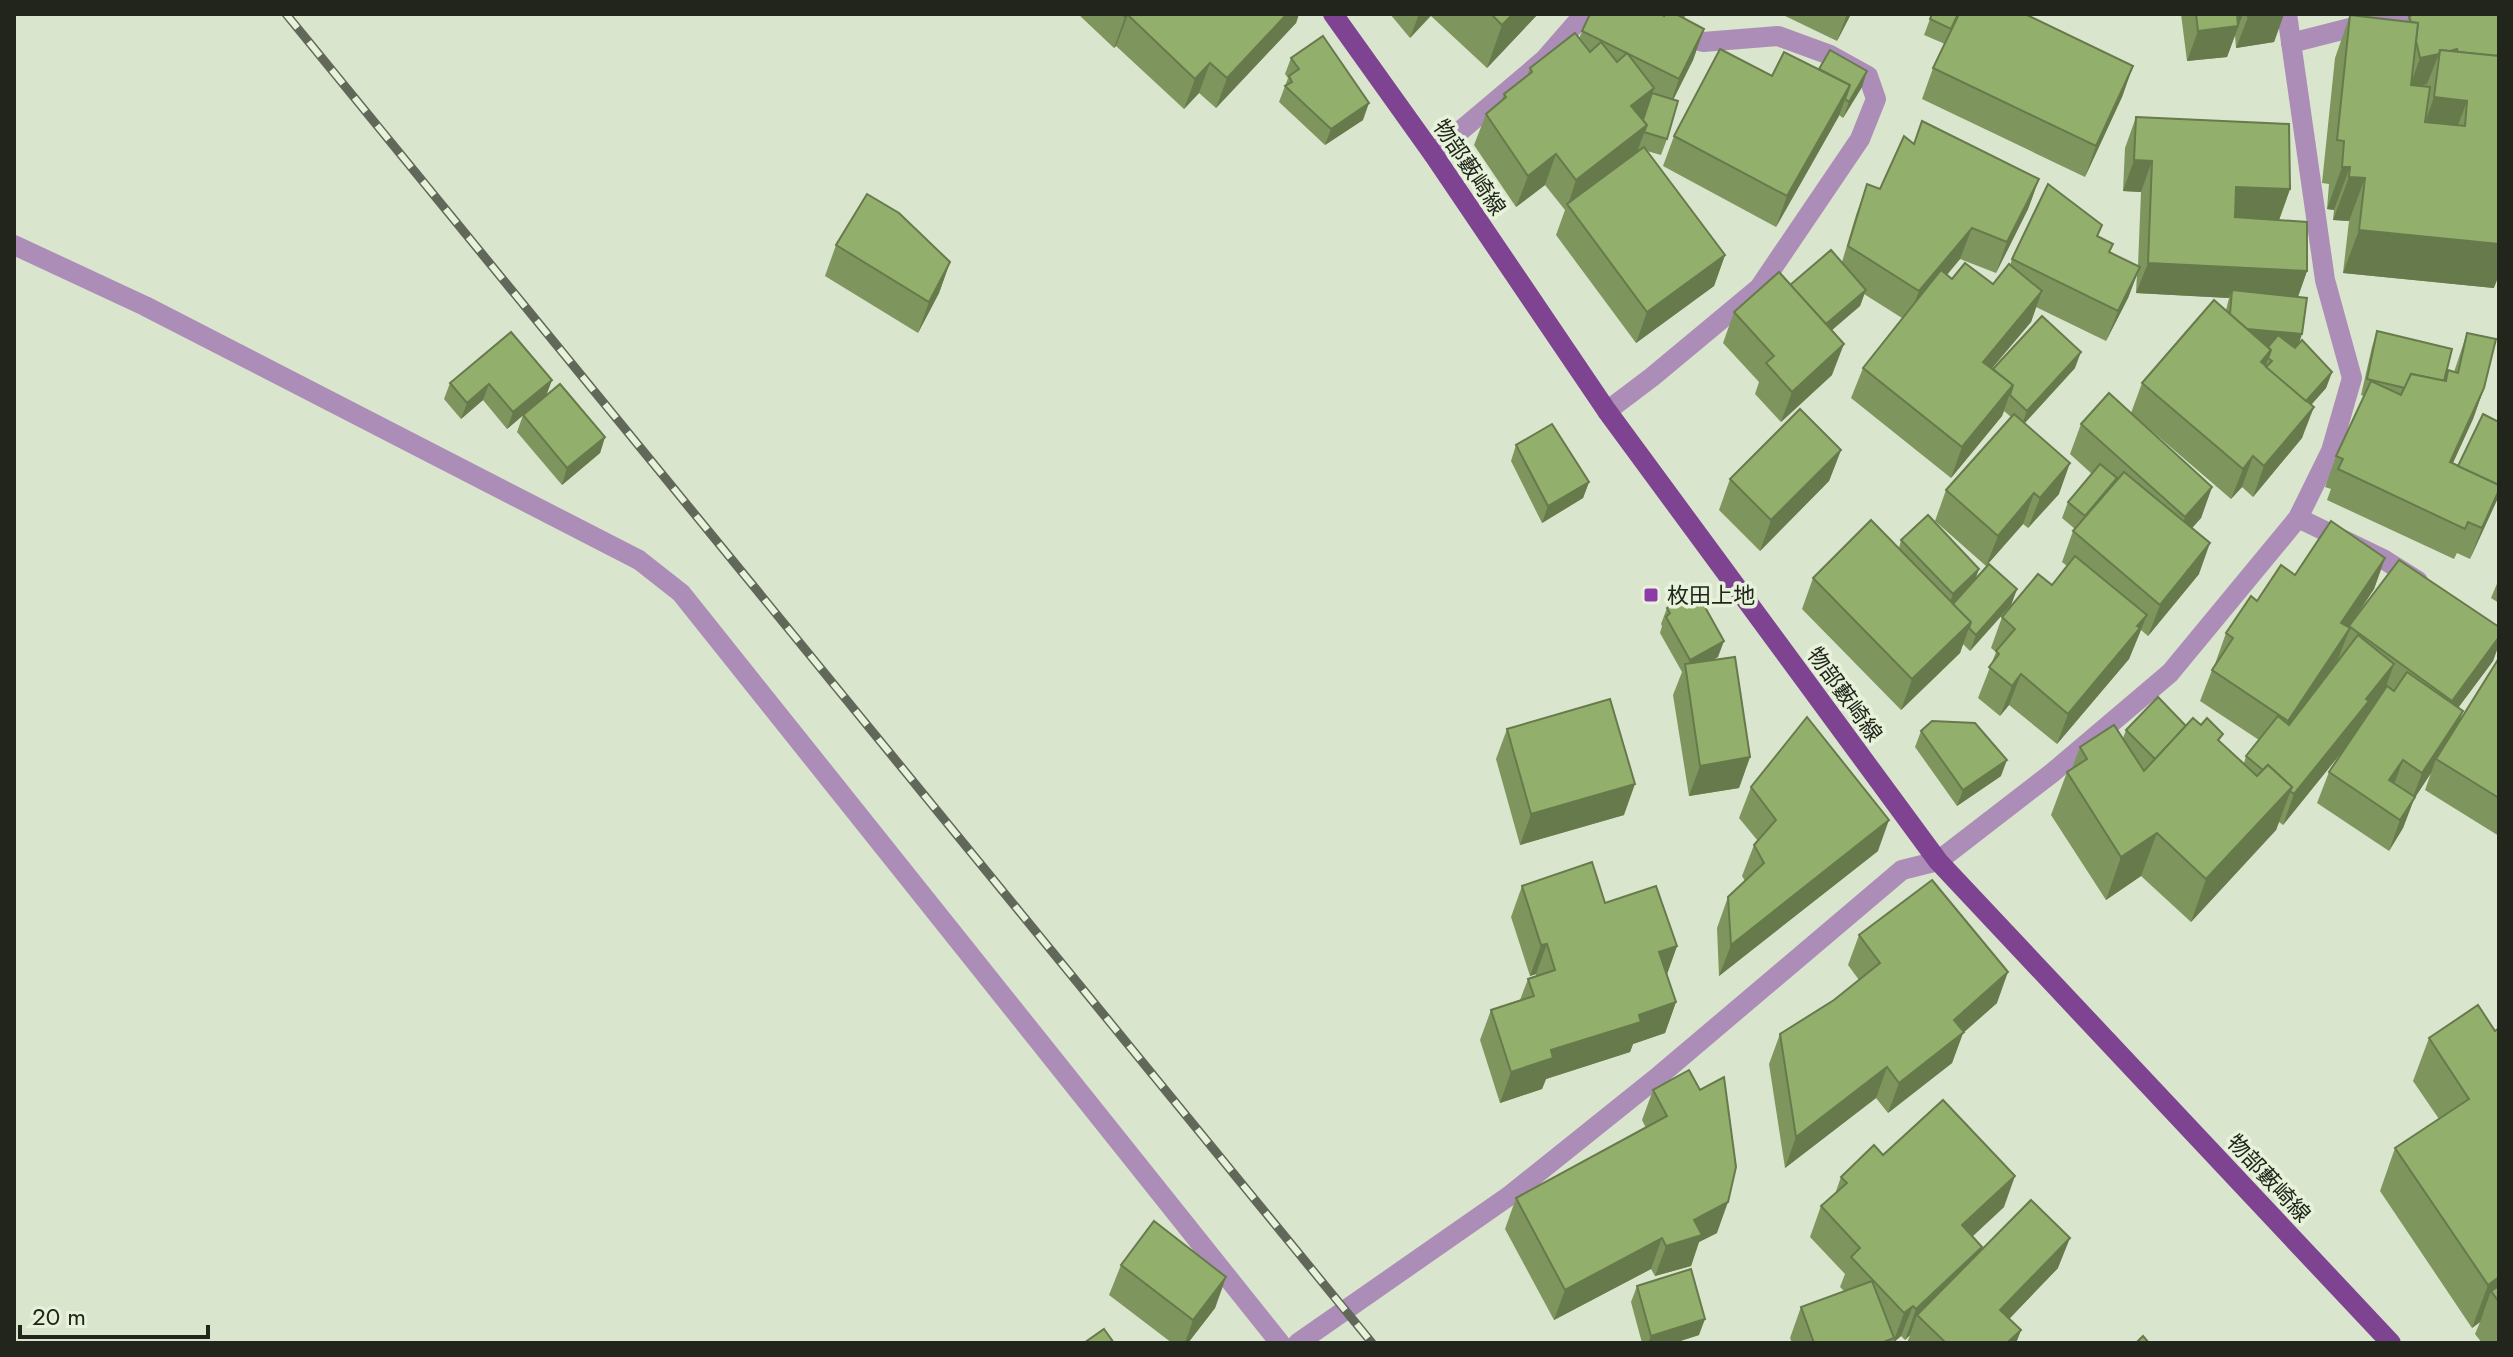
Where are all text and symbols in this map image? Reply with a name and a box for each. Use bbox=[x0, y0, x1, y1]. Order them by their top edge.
street label: 物部藪崎線 bbox=[1426, 112, 1514, 222]
place label: 枚田上地 bbox=[1667, 579, 1755, 611]
marker: 枚田上地 bbox=[1642, 586, 1660, 604]
street label: 物部藪崎線 bbox=[1800, 640, 1890, 748]
street label: 物部藪崎線 bbox=[2220, 1127, 2318, 1229]
scale bar bbox=[20, 1289, 208, 1339]
text: 20 m bbox=[32, 1299, 86, 1334]

